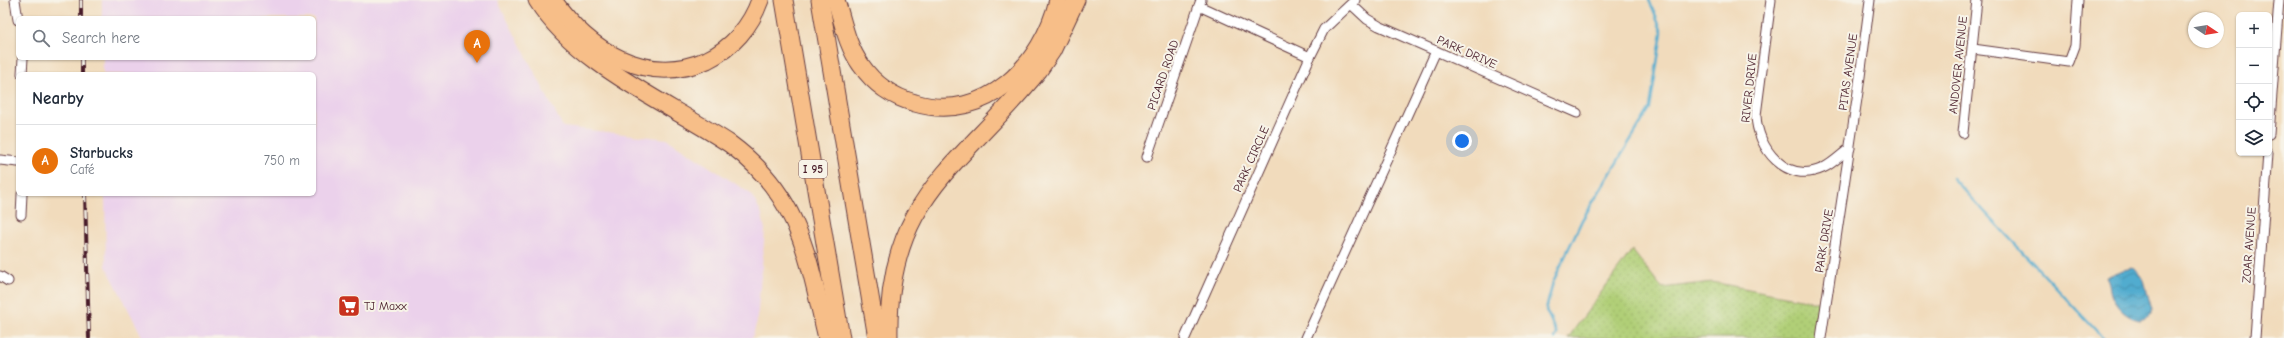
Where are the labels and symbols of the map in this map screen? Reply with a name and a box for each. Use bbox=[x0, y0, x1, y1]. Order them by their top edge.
north arrow bbox=[2188, 12, 2224, 48]
street label: ANDOVER AVENUE bbox=[1946, 15, 1970, 115]
pin: A bbox=[464, 30, 490, 63]
street label: PARK DRIVE bbox=[1435, 33, 1499, 71]
street label: PITAS AVENUE bbox=[1836, 33, 1860, 111]
street label: PICARD ROAD bbox=[1144, 38, 1182, 112]
street label: RIVER DRIVE bbox=[1738, 53, 1760, 123]
street label: PARK CIRCLE bbox=[1230, 124, 1272, 194]
your location bbox=[1452, 131, 1472, 151]
road number: I 95 bbox=[799, 160, 827, 178]
street label: ZOAR AVENUE bbox=[2239, 207, 2259, 283]
street label: PARK DRIVE bbox=[1812, 208, 1836, 274]
supermarket icon: TJ Maxx bbox=[336, 293, 362, 319]
place label: TJ Maxx bbox=[364, 299, 407, 313]

